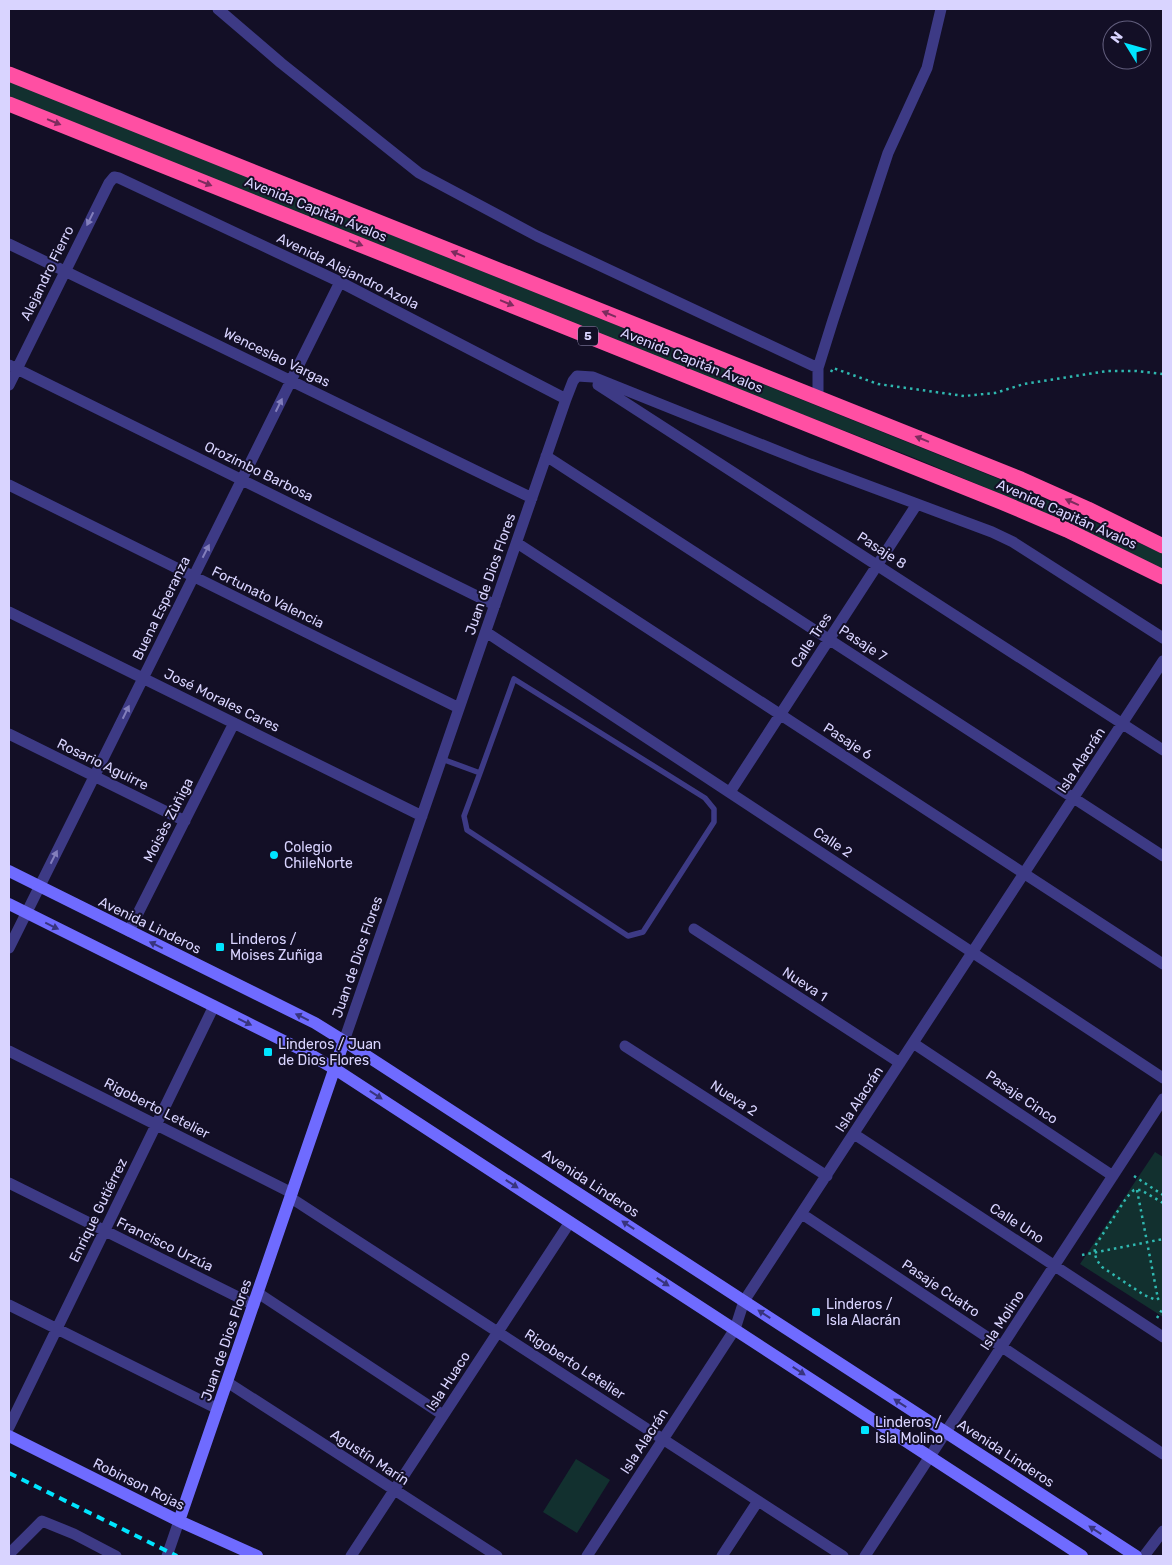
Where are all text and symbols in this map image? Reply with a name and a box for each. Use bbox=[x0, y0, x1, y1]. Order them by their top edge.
north arrow bbox=[1102, 20, 1152, 70]
text: N bbox=[1107, 28, 1127, 47]
one-way arrow bbox=[47, 118, 62, 126]
street label: Avenida Capitán Ávalos bbox=[242, 172, 390, 246]
one-way arrow bbox=[198, 179, 212, 187]
one-way arrow bbox=[86, 212, 95, 227]
street label: Alejandro Fierro bbox=[17, 223, 78, 323]
street label: Avenida Alejandro Azola bbox=[274, 230, 422, 313]
one-way arrow bbox=[349, 239, 364, 247]
one-way arrow bbox=[451, 249, 465, 257]
one-way arrow bbox=[499, 300, 514, 308]
one-way arrow bbox=[601, 310, 616, 318]
street label: Avenida Capitán Ávalos bbox=[618, 323, 766, 397]
street label: Wenceslao Vargas bbox=[221, 324, 333, 391]
road number: 5 bbox=[578, 326, 598, 346]
one-way arrow bbox=[275, 398, 283, 412]
one-way arrow bbox=[915, 435, 929, 443]
street label: Orozimbo Barbosa bbox=[202, 438, 316, 505]
street label: Avenida Capitán Ávalos bbox=[994, 475, 1140, 553]
one-way arrow bbox=[1065, 497, 1079, 505]
street label: Juan de Dios Flores bbox=[462, 511, 519, 637]
street label: Pasaje 8 bbox=[854, 528, 910, 573]
one-way arrow bbox=[202, 543, 210, 558]
street label: Buena Esperanza bbox=[129, 554, 194, 663]
street label: Fortunato Valencia bbox=[209, 563, 327, 632]
street label: Calle Tres bbox=[787, 610, 835, 671]
street label: Pasaje 7 bbox=[836, 622, 890, 665]
street label: José Morales Cares bbox=[161, 665, 282, 736]
one-way arrow bbox=[122, 705, 130, 719]
street label: Pasaje 6 bbox=[820, 719, 875, 763]
street label: Isla Alacrán bbox=[1054, 724, 1109, 796]
street label: Rosario Aguirre bbox=[54, 735, 151, 794]
street label: Moisès Zùñiga bbox=[140, 775, 197, 865]
street label: Calle 2 bbox=[810, 823, 856, 861]
place label: Colegio ChileNorte bbox=[284, 839, 353, 872]
marker: Colegio ChileNorte bbox=[268, 849, 280, 861]
one-way arrow bbox=[50, 850, 58, 864]
street label: Avenida Linderos bbox=[96, 893, 204, 958]
street label: Juan de Dios Flores bbox=[329, 894, 386, 1020]
one-way arrow bbox=[45, 922, 60, 930]
place label: Linderos / Moises Zuñiga bbox=[230, 931, 323, 964]
one-way arrow bbox=[149, 940, 164, 949]
marker: Linderos / Moises Zuñiga bbox=[214, 941, 226, 953]
street label: Nueva 1 bbox=[779, 964, 830, 1005]
one-way arrow bbox=[295, 1013, 309, 1021]
one-way arrow bbox=[238, 1018, 252, 1026]
place label: Linderos / Juan de Dios Flores bbox=[278, 1036, 381, 1069]
marker: Linderos / Juan de Dios Flores bbox=[262, 1046, 274, 1058]
street label: Isla Alacrán bbox=[832, 1063, 887, 1135]
street label: Pasaje Cinco bbox=[982, 1067, 1061, 1128]
street label: Rigoberto Letelier bbox=[101, 1074, 213, 1143]
street label: Nueva 2 bbox=[707, 1077, 760, 1120]
one-way arrow bbox=[369, 1091, 382, 1100]
street label: Avenida Linderos bbox=[539, 1146, 642, 1221]
street label: Enrique Gutiérrez bbox=[66, 1155, 131, 1265]
one-way arrow bbox=[505, 1179, 518, 1189]
street label: Calle Uno bbox=[986, 1200, 1047, 1247]
street label: Francisco Urzúa bbox=[114, 1214, 216, 1275]
one-way arrow bbox=[621, 1221, 635, 1230]
street label: Pasaje Cuatro bbox=[898, 1256, 983, 1321]
street label: Juan de Dios Flores bbox=[198, 1277, 255, 1403]
one-way arrow bbox=[656, 1277, 669, 1287]
street label: Isla Molino bbox=[977, 1287, 1028, 1353]
place label: Linderos / Isla Alacrán bbox=[826, 1296, 901, 1329]
marker: Linderos / Isla Alacrán bbox=[810, 1306, 822, 1318]
one-way arrow bbox=[757, 1309, 771, 1319]
street label: Rigoberto Letelier bbox=[521, 1326, 629, 1404]
street label: Isla Huaco bbox=[423, 1348, 474, 1414]
one-way arrow bbox=[792, 1366, 805, 1376]
one-way arrow bbox=[894, 1398, 907, 1408]
street label: Isla Alacrán bbox=[617, 1405, 672, 1477]
place label: Linderos / Isla Molino bbox=[875, 1414, 943, 1447]
street label: Avenida Linderos bbox=[954, 1416, 1057, 1491]
marker: Linderos / Isla Molino bbox=[859, 1424, 871, 1436]
street label: Agustín Marín bbox=[327, 1426, 412, 1489]
street label: Robinson Rojas bbox=[90, 1455, 187, 1514]
one-way arrow bbox=[1088, 1525, 1102, 1534]

